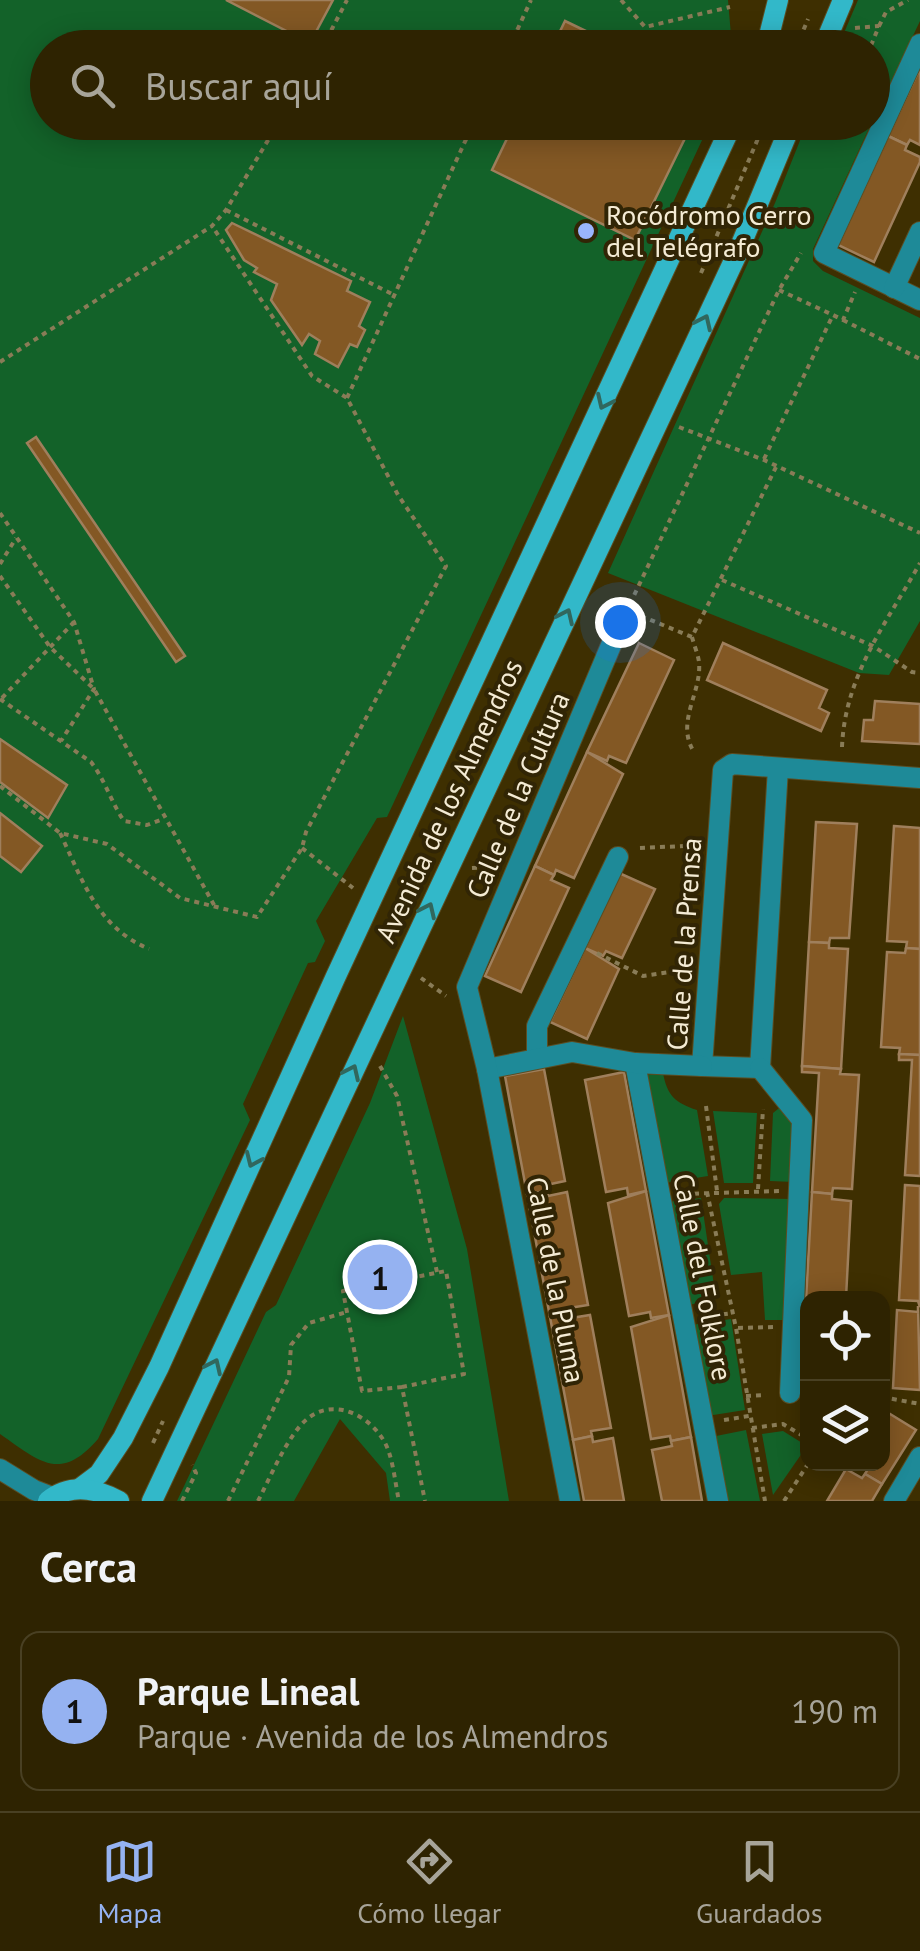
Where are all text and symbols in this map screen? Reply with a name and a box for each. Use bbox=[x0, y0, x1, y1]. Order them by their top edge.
search box bbox=[30, 30, 890, 140]
icon: search bbox=[65, 58, 120, 113]
text: Buscar aquí bbox=[145, 61, 333, 110]
place label: Rocódromo Cerro del Telégrafo bbox=[606, 196, 811, 265]
marker: Rocódromo Cerro del Telégrafo bbox=[575, 220, 597, 242]
one-way arrow bbox=[692, 314, 712, 332]
one-way arrow bbox=[597, 391, 617, 409]
your location bbox=[595, 597, 646, 648]
one-way arrow bbox=[553, 608, 573, 626]
street label: Avenida de los Almendros bbox=[367, 653, 531, 948]
street label: Calle de la Cultura bbox=[457, 686, 578, 904]
street label: Calle de la Prensa bbox=[658, 836, 709, 1052]
one-way arrow bbox=[415, 902, 435, 920]
one-way arrow bbox=[339, 1064, 359, 1082]
one-way arrow bbox=[245, 1150, 265, 1168]
street label: Calle del Folklore bbox=[665, 1170, 742, 1384]
street label: Calle de la Pluma bbox=[518, 1174, 595, 1386]
pin: 1 bbox=[348, 1240, 412, 1314]
map controls bbox=[800, 1291, 890, 1471]
button: locate bbox=[800, 1291, 890, 1381]
one-way arrow bbox=[201, 1358, 221, 1376]
button: layers bbox=[800, 1381, 890, 1471]
text: Cerca bbox=[40, 1539, 137, 1594]
text: Parque Lineal bbox=[137, 1666, 359, 1715]
text: 1 bbox=[65, 1690, 84, 1732]
text: 190 m bbox=[791, 1690, 878, 1732]
text: Parque · Avenida de los Almendros bbox=[137, 1715, 609, 1757]
tab: Mapa bbox=[97, 1834, 162, 1931]
tab: Cómo llegar bbox=[357, 1834, 501, 1931]
tab: Guardados bbox=[696, 1834, 823, 1931]

